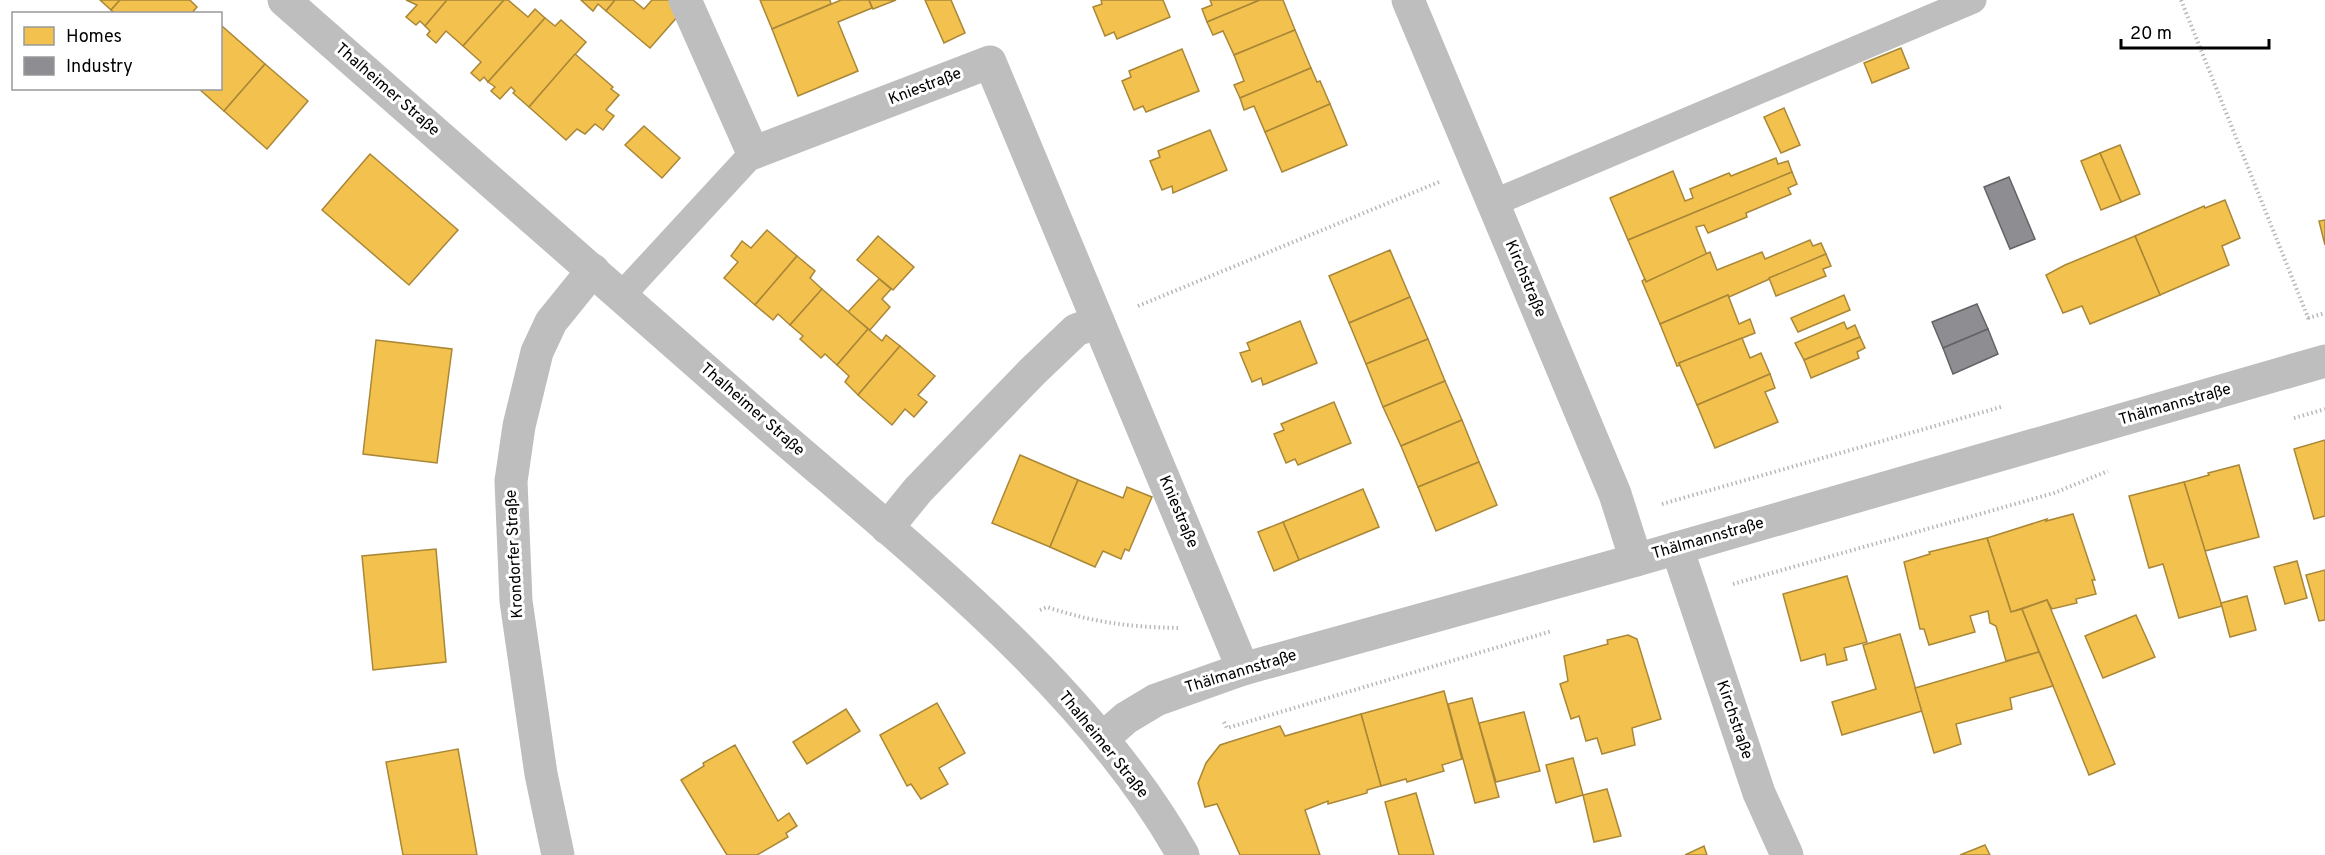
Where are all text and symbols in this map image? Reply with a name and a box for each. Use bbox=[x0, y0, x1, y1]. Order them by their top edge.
legend bbox=[12, 12, 222, 90]
scale bar bbox=[2121, 12, 2270, 50]
text: 20 m bbox=[2130, 23, 2172, 46]
text: Homes bbox=[66, 26, 122, 49]
street label: Thalheimer Straße bbox=[331, 39, 443, 141]
text: Industry bbox=[66, 56, 133, 79]
street label: Kniestraße bbox=[886, 64, 964, 110]
street label: Kirchstraße bbox=[1500, 237, 1550, 321]
street label: Thalheimer Straße bbox=[696, 359, 808, 461]
street label: Thälmannstraße bbox=[2117, 379, 2233, 431]
street label: Kniestraße bbox=[1154, 473, 1202, 551]
street label: Krondorfer Straße bbox=[502, 489, 528, 619]
street label: Thälmannstraße bbox=[1650, 513, 1766, 565]
street label: Thälmannstraße bbox=[1183, 645, 1299, 699]
street label: Kirchstraße bbox=[1711, 678, 1757, 762]
street label: Thalheimer Straße bbox=[1054, 687, 1152, 803]

